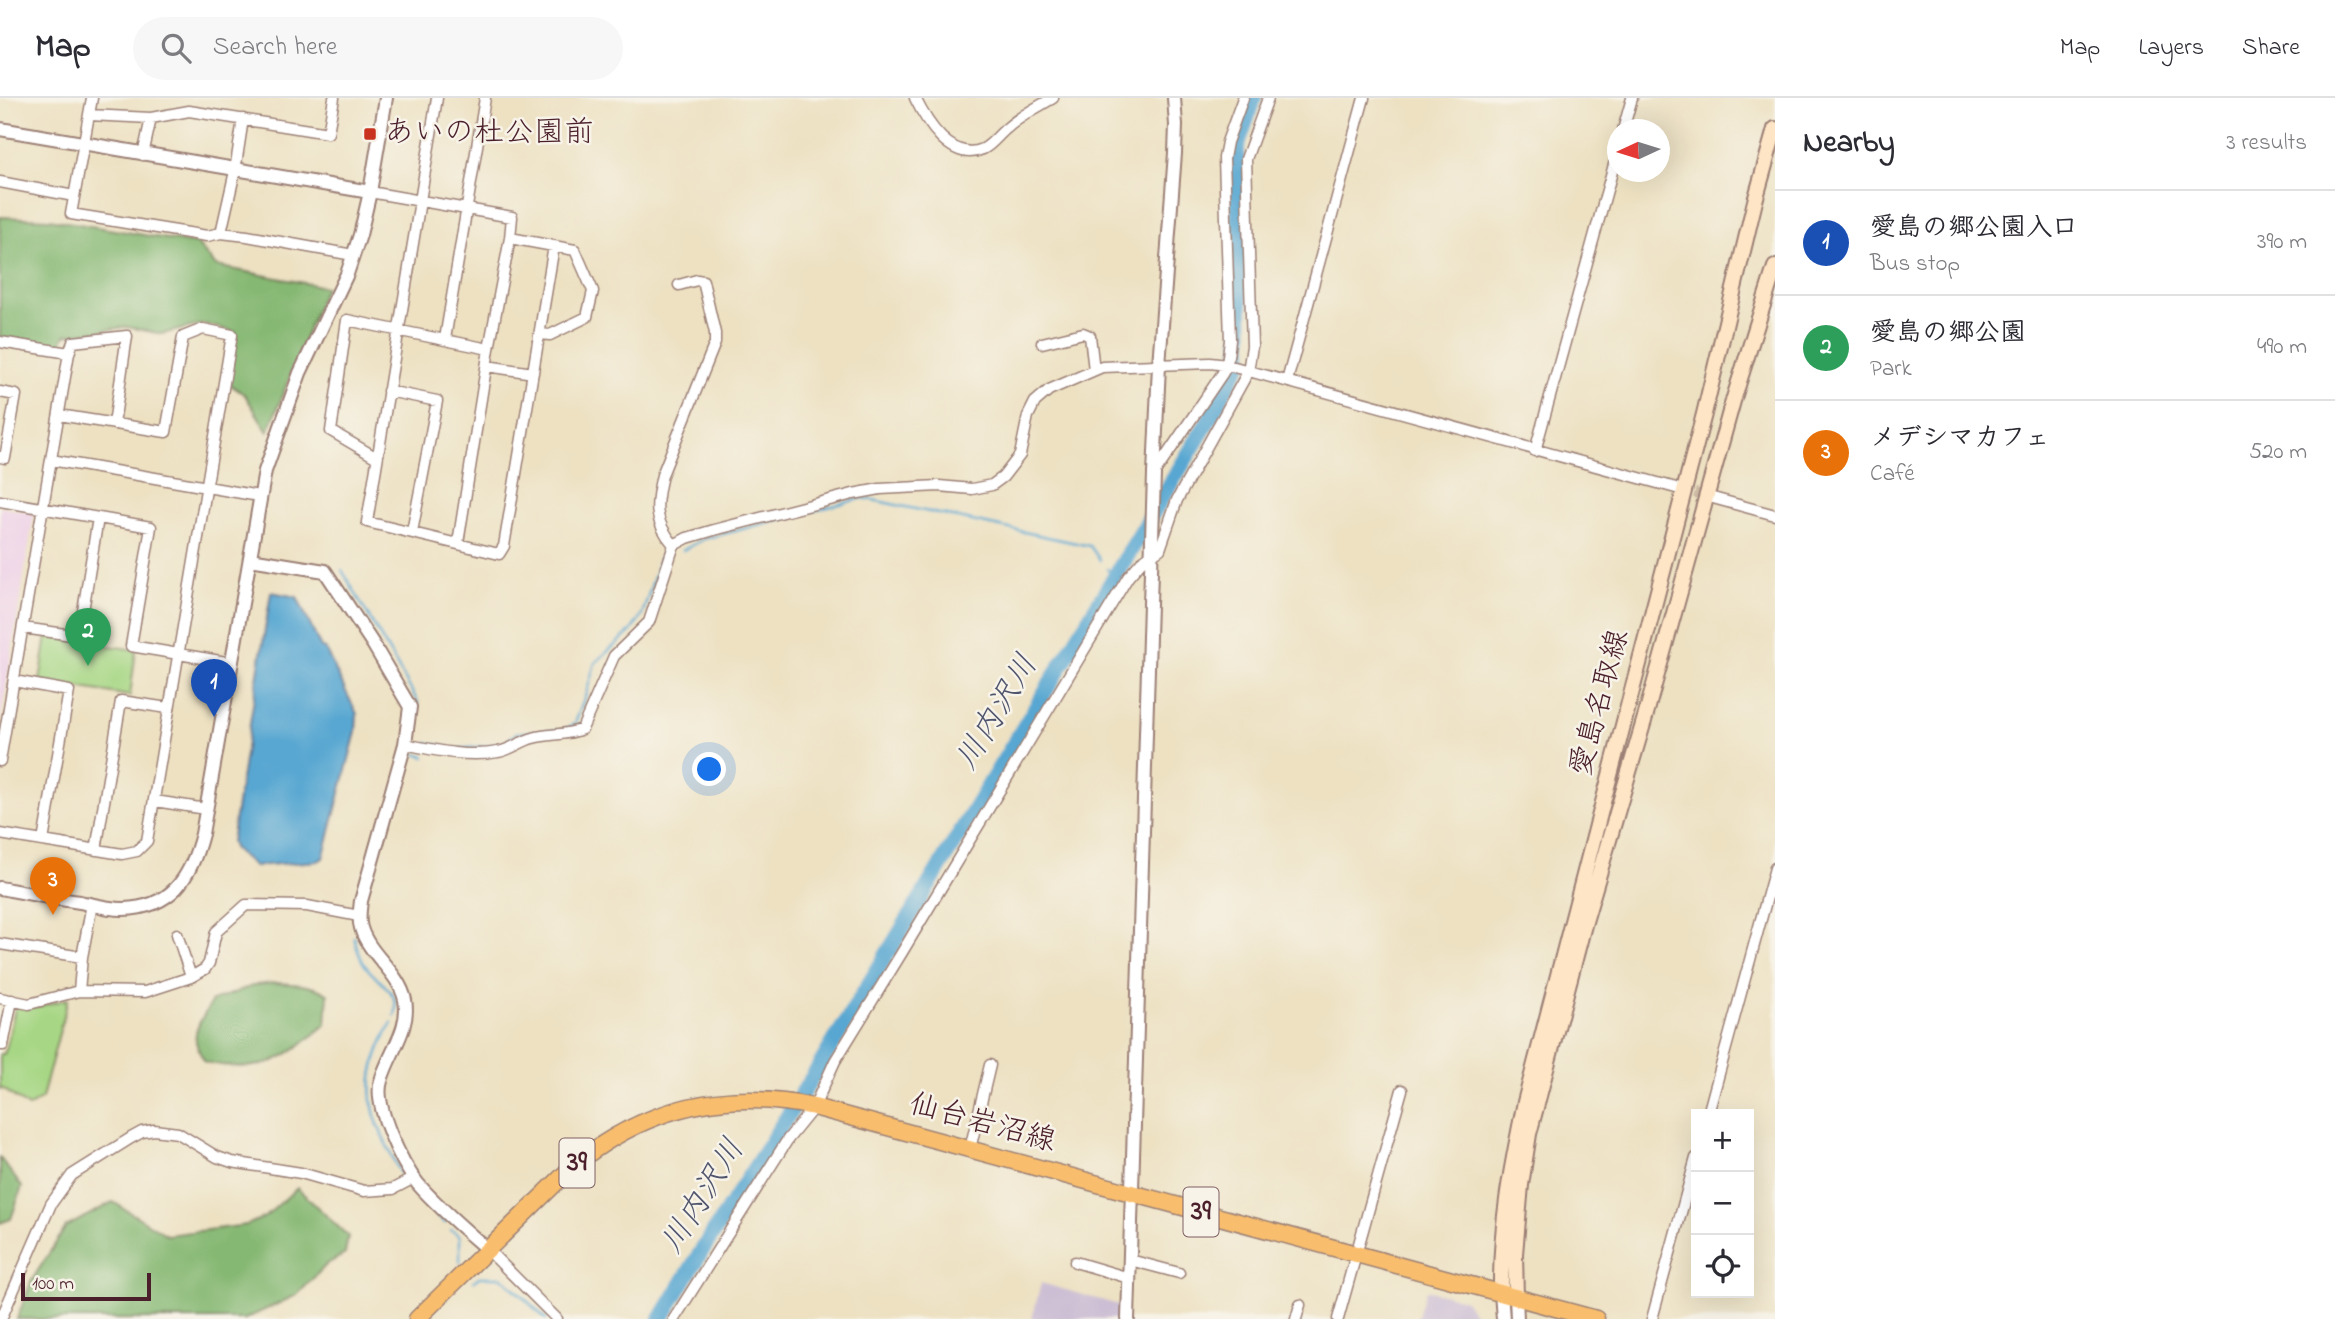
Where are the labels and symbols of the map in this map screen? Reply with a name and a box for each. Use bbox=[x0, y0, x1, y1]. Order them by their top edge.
place label: あいの杜公園前 bbox=[384, 112, 594, 156]
north arrow bbox=[1607, 119, 1670, 182]
marker: あいの杜公園前 bbox=[362, 126, 378, 142]
pin: 2 bbox=[65, 608, 111, 666]
street label: 愛島名取線 bbox=[1560, 625, 1642, 781]
water label: 川内沢川 bbox=[945, 646, 1051, 780]
pin: 1 bbox=[191, 659, 237, 717]
your location bbox=[692, 752, 726, 786]
pin: 3 bbox=[30, 857, 76, 915]
street label: 仙台岩沼線 bbox=[904, 1083, 1060, 1165]
water label: 川内沢川 bbox=[650, 1130, 758, 1264]
road number: 39 bbox=[560, 1138, 594, 1188]
road number: 39 bbox=[1184, 1188, 1218, 1236]
scale bar bbox=[21, 1270, 150, 1302]

